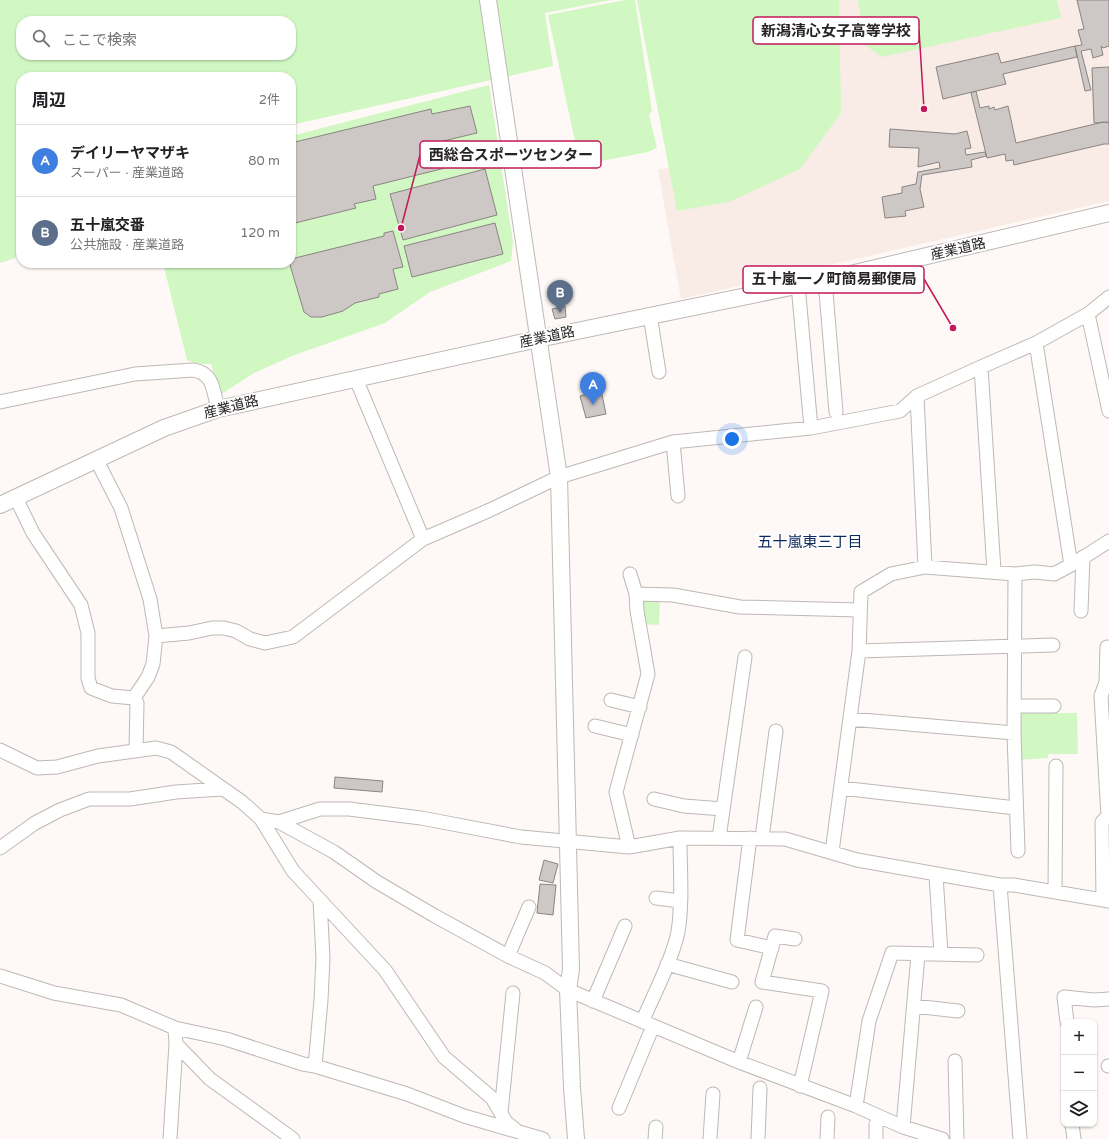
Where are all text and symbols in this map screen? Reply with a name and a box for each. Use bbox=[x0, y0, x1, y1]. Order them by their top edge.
search box bbox=[16, 16, 296, 60]
callout: 新潟清心女子高等学校 bbox=[753, 17, 919, 44]
text: 新潟清心女子高等学校 bbox=[761, 22, 911, 40]
icon: search bbox=[30, 27, 52, 49]
text: ここで検索 bbox=[62, 31, 137, 49]
text: 周辺 bbox=[32, 90, 66, 111]
text: 2件 bbox=[259, 92, 280, 108]
callout: 西総合スポーツセンター bbox=[420, 141, 601, 168]
text: デイリーヤマザキ bbox=[70, 144, 190, 162]
text: 西総合スポーツセンター bbox=[429, 146, 593, 164]
text: A bbox=[40, 153, 50, 169]
text: 80 m bbox=[248, 153, 280, 169]
text: スーパー · 産業道路 bbox=[70, 165, 184, 181]
text: 五十嵐交番 bbox=[70, 216, 145, 234]
text: B bbox=[40, 225, 50, 241]
text: 120 m bbox=[240, 225, 280, 241]
street label: 産業道路 bbox=[929, 234, 987, 264]
text: 公共施設 · 産業道路 bbox=[70, 237, 184, 253]
callout: 五十嵐一ノ町簡易郵便局 bbox=[743, 266, 924, 293]
text: 五十嵐一ノ町簡易郵便局 bbox=[751, 270, 917, 288]
pin: B bbox=[547, 280, 573, 313]
street label: 産業道路 bbox=[518, 323, 576, 351]
pin: A bbox=[580, 372, 606, 405]
street label: 産業道路 bbox=[202, 392, 260, 422]
your location bbox=[722, 429, 742, 449]
district label: 五十嵐東三丁目 bbox=[757, 533, 863, 551]
map controls bbox=[1061, 1019, 1097, 1127]
button: + bbox=[1061, 1019, 1097, 1055]
button: − bbox=[1061, 1055, 1097, 1091]
button: layers bbox=[1061, 1091, 1097, 1127]

